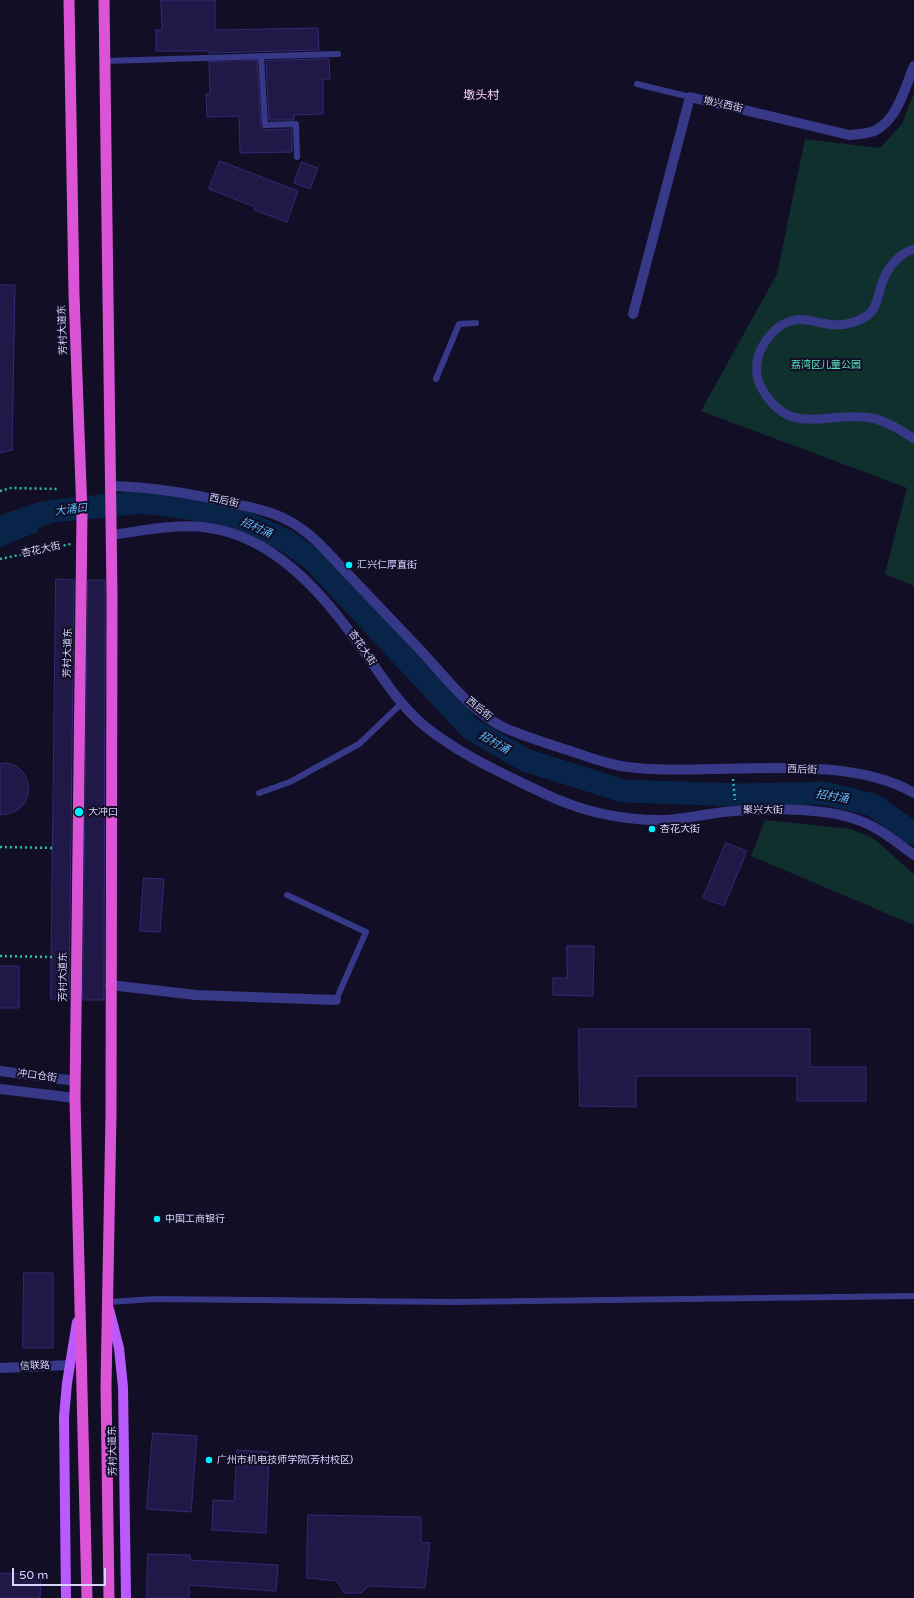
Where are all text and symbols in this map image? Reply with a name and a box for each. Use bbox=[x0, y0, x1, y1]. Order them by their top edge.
district label: 墩头村 bbox=[463, 89, 499, 103]
street label: 墩兴西街 bbox=[702, 95, 744, 115]
street label: 芳村大道东 bbox=[56, 305, 70, 355]
park label: 荔湾区儿童公园 bbox=[791, 359, 861, 371]
street label: 西后街 bbox=[208, 492, 240, 510]
water label: 大涌口 bbox=[54, 501, 88, 519]
water label: 招村涌 bbox=[238, 515, 274, 541]
street label: 杏花大街 bbox=[20, 540, 62, 560]
place label: 汇兴仁厚直街 bbox=[357, 559, 417, 571]
marker: 汇兴仁厚直街 bbox=[344, 560, 354, 570]
street label: 芳村大道东 bbox=[62, 628, 74, 678]
street label: 杏花大街 bbox=[346, 628, 378, 668]
street label: 西后街 bbox=[464, 695, 494, 723]
water label: 招村涌 bbox=[476, 729, 512, 757]
street label: 西后街 bbox=[787, 763, 817, 777]
water label: 招村涌 bbox=[815, 788, 849, 806]
street label: 聚兴大街 bbox=[743, 804, 783, 816]
marker: 大冲口 bbox=[73, 806, 85, 818]
place label: 大冲口 bbox=[88, 806, 118, 818]
place label: 杏花大街 bbox=[660, 823, 700, 835]
marker: 杏花大街 bbox=[647, 824, 657, 834]
street label: 芳村大道东 bbox=[57, 952, 69, 1002]
street label: 冲口仓街 bbox=[16, 1067, 58, 1085]
place label: 中国工商银行 bbox=[165, 1213, 225, 1225]
marker: 中国工商银行 bbox=[152, 1214, 162, 1224]
street label: 信联路 bbox=[20, 1359, 50, 1373]
street label: 芳村大道东 bbox=[107, 1426, 119, 1476]
place label: 广州市机电技师学院(芳村校区) bbox=[217, 1454, 353, 1466]
marker: 广州市机电技师学院(芳村校区) bbox=[204, 1455, 214, 1465]
scale bar bbox=[14, 1560, 108, 1586]
text: 50 m bbox=[19, 1568, 48, 1582]

